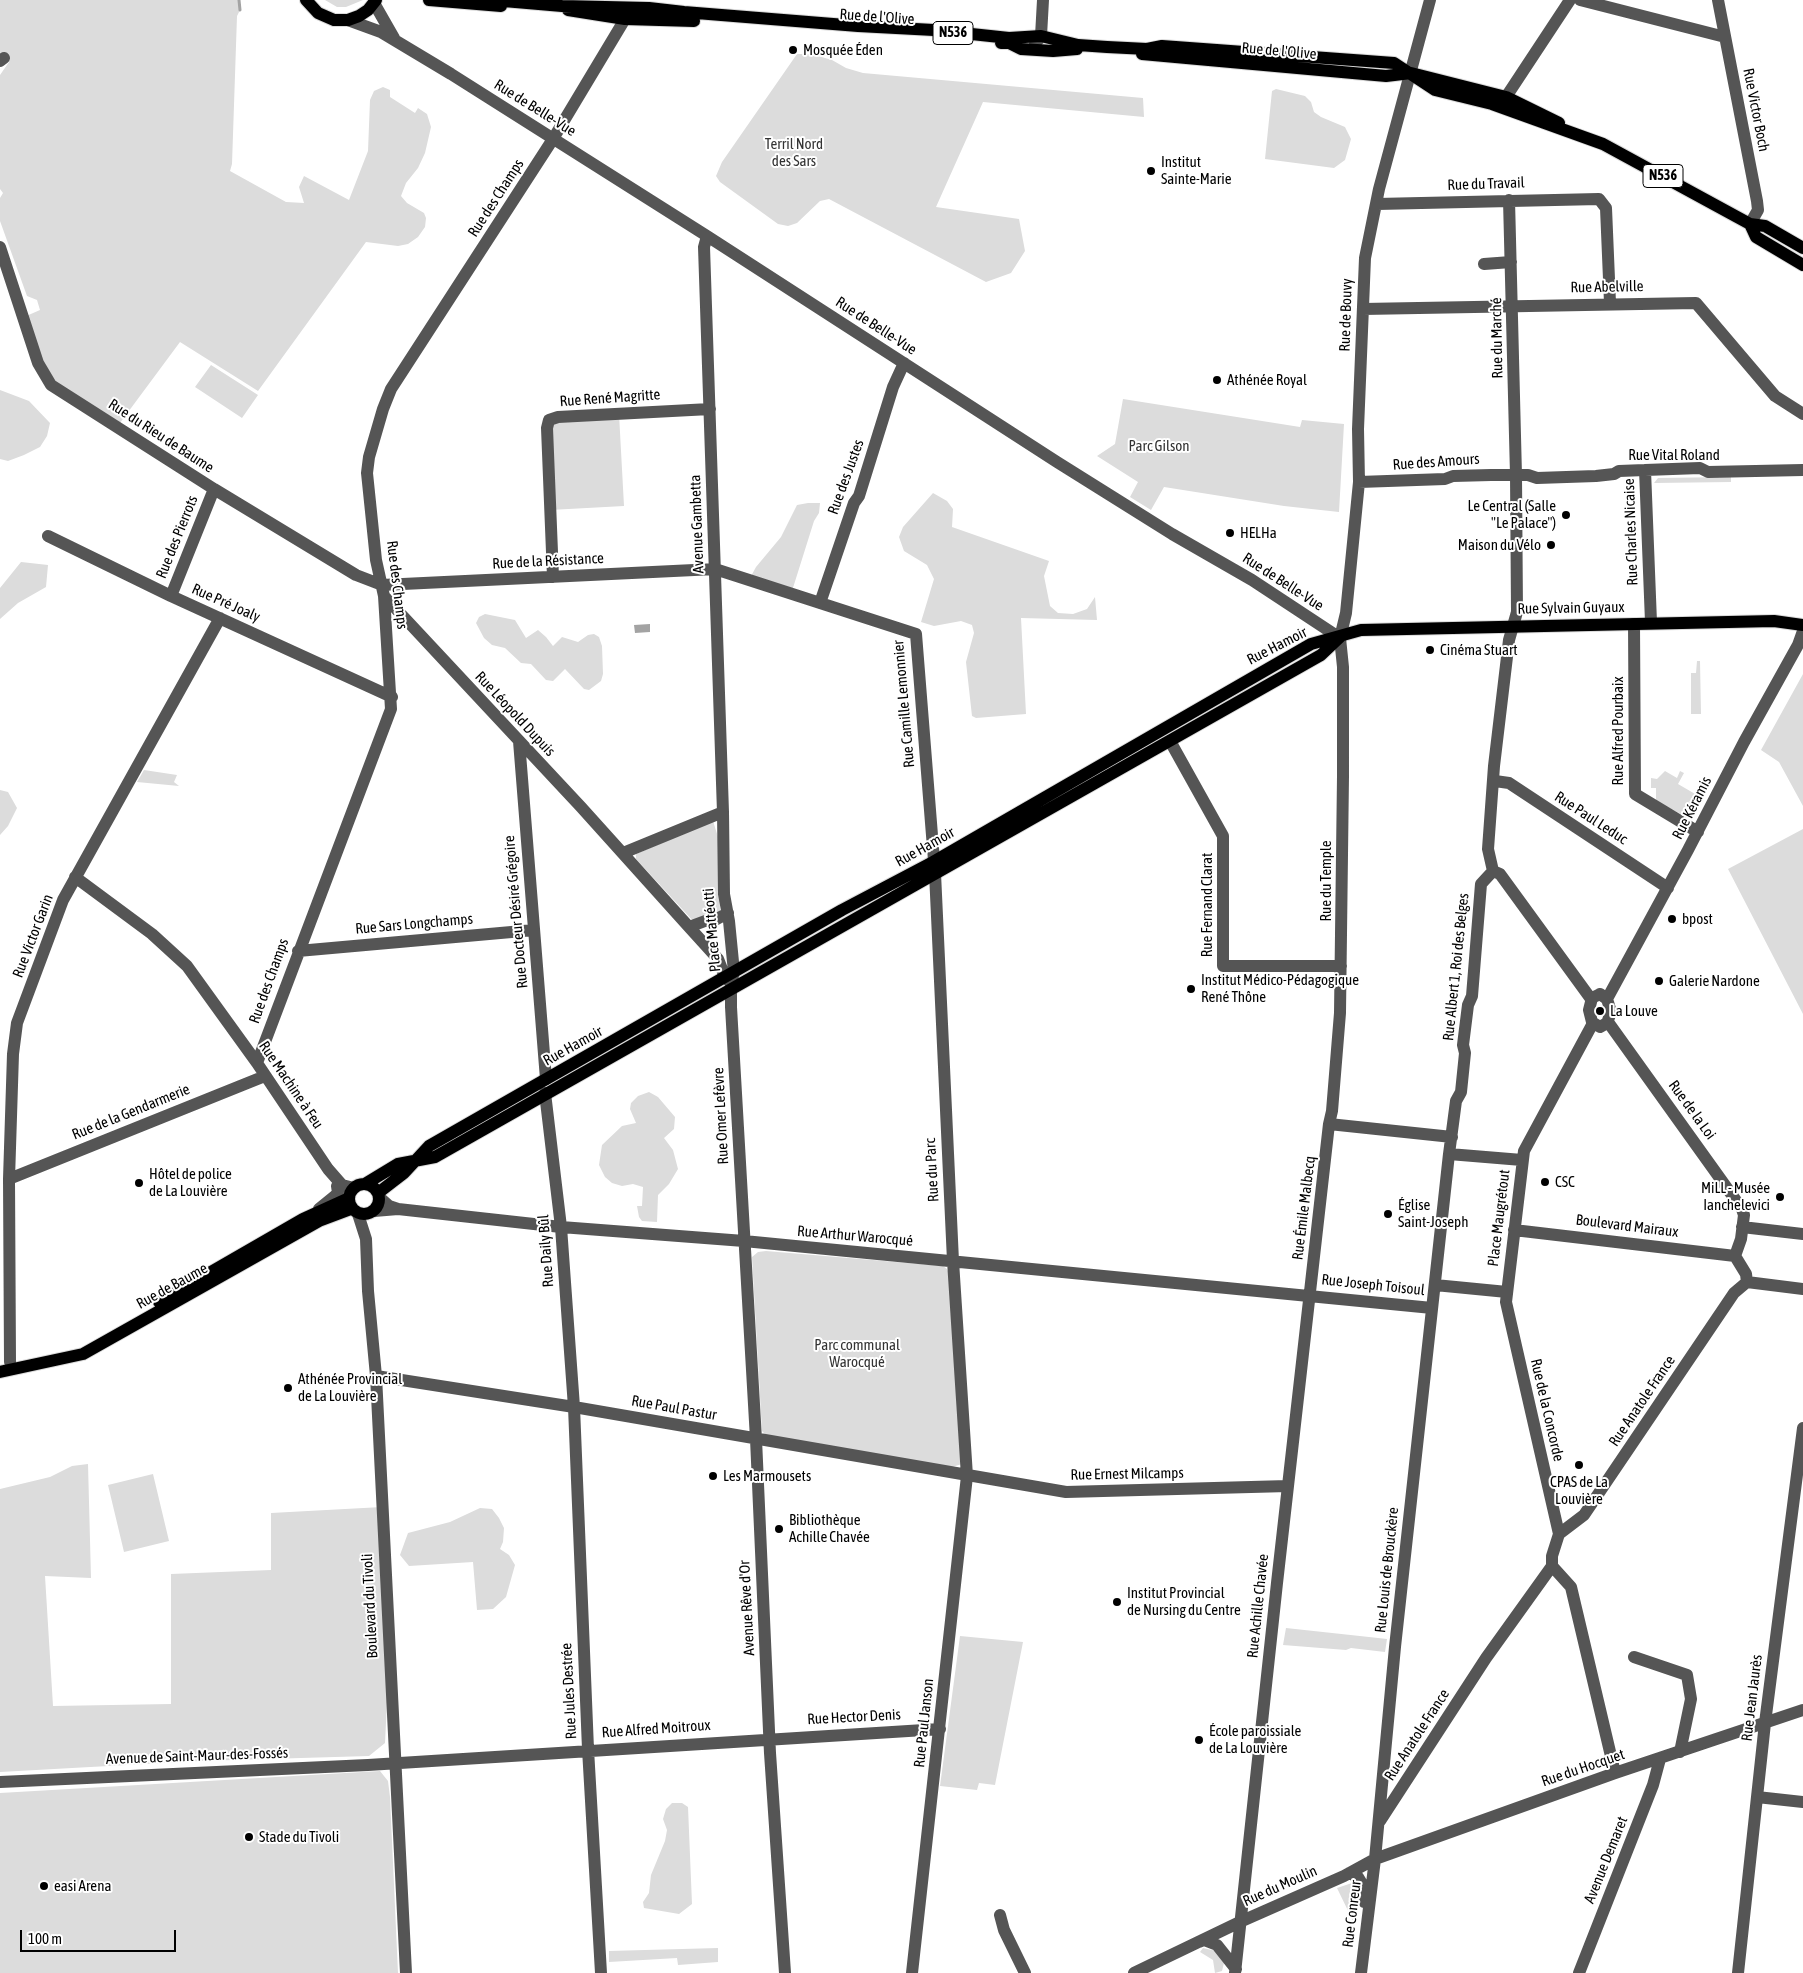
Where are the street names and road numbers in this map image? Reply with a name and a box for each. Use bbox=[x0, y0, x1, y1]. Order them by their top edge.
street label: Rue de l'Olive bbox=[839, 5, 915, 29]
road number: N536 bbox=[933, 22, 973, 44]
street label: Rue de l'Olive bbox=[1241, 39, 1317, 63]
street label: Rue Victor Boch bbox=[1739, 67, 1773, 153]
street label: Rue de Belle-Vue bbox=[491, 76, 579, 140]
street label: Rue des Champs bbox=[464, 156, 528, 240]
road number: N536 bbox=[1643, 165, 1683, 188]
street label: Rue du Travail bbox=[1447, 174, 1525, 194]
street label: Rue Abelville bbox=[1570, 277, 1644, 297]
street label: Rue de Bouvy bbox=[1336, 278, 1356, 352]
street label: Rue de Belle-Vue bbox=[832, 293, 920, 359]
street label: Rue du Marché bbox=[1487, 297, 1507, 379]
street label: Rue René Magritte bbox=[559, 386, 661, 410]
street label: Rue du Rieu de Baume bbox=[105, 395, 217, 477]
street label: Rue des Justes bbox=[824, 437, 868, 517]
street label: Rue Vital Roland bbox=[1628, 446, 1720, 464]
street label: Rue des Amours bbox=[1392, 450, 1480, 474]
street label: Avenue Gambetta bbox=[686, 474, 708, 574]
street label: Rue Charles Nicaise bbox=[1620, 478, 1642, 586]
street label: Rue des Pierrots bbox=[152, 493, 202, 581]
street label: Rue des Champs bbox=[383, 540, 411, 630]
street label: Rue de la Résistance bbox=[492, 549, 604, 573]
street label: Rue de Belle-Vue bbox=[1239, 549, 1327, 615]
street label: Rue Pré Joaly bbox=[189, 580, 263, 626]
street label: Rue Sylvain Guyaux bbox=[1517, 598, 1625, 618]
street label: Rue Hamoir bbox=[1244, 623, 1310, 669]
street label: Rue Camille Lemonnier bbox=[889, 639, 919, 769]
street label: Rue Léopold Dupuis bbox=[471, 668, 559, 760]
street label: Rue Alfred Pourbaix bbox=[1609, 677, 1627, 785]
street label: Rue Kéramis bbox=[1669, 774, 1715, 842]
street label: Rue Paul Leduc bbox=[1551, 788, 1631, 848]
street label: Rue Hamoir bbox=[892, 823, 958, 871]
street label: Rue Docteur Désiré Grégoire bbox=[500, 835, 532, 989]
street label: Rue du Temple bbox=[1317, 840, 1335, 922]
street label: Rue Fernand Clarat bbox=[1198, 853, 1216, 957]
street label: Place Mattéotti bbox=[699, 887, 725, 973]
street label: Rue Victor Garin bbox=[9, 892, 57, 980]
street label: Rue Albert 1, Roi des Belges bbox=[1439, 892, 1473, 1042]
street label: Rue Sars Longchamps bbox=[354, 910, 474, 938]
street label: Rue des Champs bbox=[245, 936, 293, 1026]
street label: Rue Hamoir bbox=[540, 1022, 606, 1070]
street label: Rue Machine à Feu bbox=[255, 1038, 327, 1132]
street label: Rue Omer Lefèvre bbox=[709, 1067, 733, 1165]
street label: Rue de la Loi bbox=[1664, 1077, 1720, 1143]
street label: Rue de la Gendarmerie bbox=[69, 1080, 193, 1144]
street label: Rue du Parc bbox=[921, 1138, 943, 1202]
street label: Rue Émile Malbecq bbox=[1289, 1155, 1319, 1261]
street label: Place Maugrétout bbox=[1484, 1169, 1514, 1267]
street label: Boulevard Mairaux bbox=[1575, 1211, 1679, 1241]
street label: Rue Daily Bûl bbox=[534, 1214, 558, 1288]
street label: Rue Arthur Warocqué bbox=[796, 1222, 914, 1250]
street label: Rue de Baume bbox=[133, 1259, 211, 1313]
street label: Rue Joseph Toisoul bbox=[1320, 1271, 1426, 1299]
street label: Rue Anatole France bbox=[1605, 1352, 1679, 1450]
street label: Rue de la Concorde bbox=[1526, 1357, 1568, 1463]
street label: Rue Paul Pastur bbox=[630, 1392, 718, 1424]
street label: Rue Ernest Milcamps bbox=[1070, 1464, 1184, 1484]
street label: Rue Louis de Brouckère bbox=[1371, 1506, 1403, 1634]
street label: Boulevard du Tivoli bbox=[358, 1553, 382, 1659]
street label: Rue Achille Chavée bbox=[1244, 1553, 1272, 1659]
street label: Avenue Rêve d'Or bbox=[736, 1560, 758, 1656]
street label: Rue Jules Destrée bbox=[557, 1642, 581, 1740]
street label: Rue Jean Jaurès bbox=[1738, 1654, 1766, 1742]
street label: Rue Paul Janson bbox=[910, 1678, 938, 1768]
street label: Rue Anatole France bbox=[1381, 1686, 1453, 1784]
street label: Rue Hector Denis bbox=[807, 1706, 901, 1728]
street label: Rue Alfred Moitroux bbox=[601, 1716, 711, 1742]
street label: Avenue de Saint-Maur-des-Fossés bbox=[105, 1744, 289, 1768]
street label: Rue du Hocquet bbox=[1539, 1745, 1627, 1791]
street label: Avenue Demaret bbox=[1580, 1814, 1632, 1906]
street label: Rue du Moulin bbox=[1240, 1862, 1320, 1910]
street label: Rue Conreur bbox=[1339, 1879, 1365, 1949]

